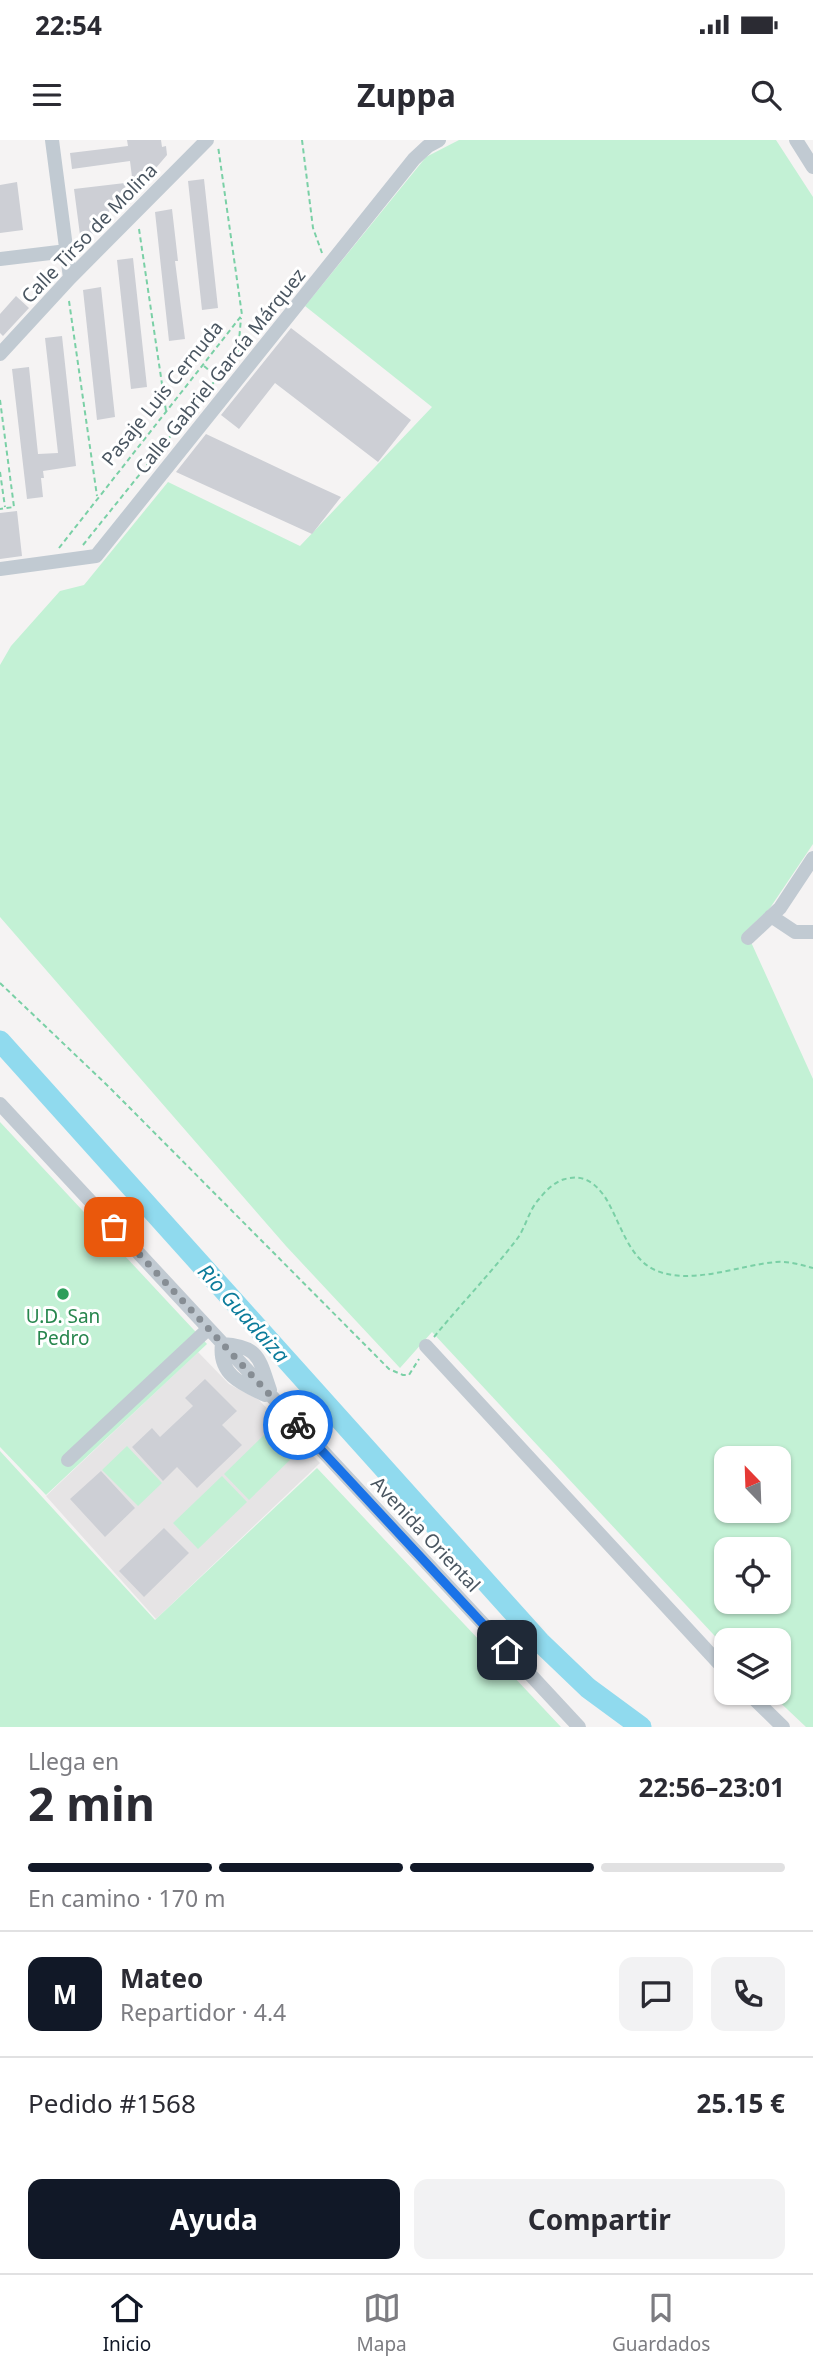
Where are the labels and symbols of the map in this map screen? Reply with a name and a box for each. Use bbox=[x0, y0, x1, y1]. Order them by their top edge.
street label: Calle Tirso de Molina bbox=[15, 157, 163, 309]
street label: Calle Gabriel García Márquez bbox=[129, 263, 311, 479]
street label: Pasaje Luis Cernuda bbox=[95, 315, 229, 471]
pin bbox=[84, 1197, 144, 1257]
water label: Rio Guadaiza bbox=[192, 1258, 296, 1368]
marker: U.D. San Pedro bbox=[55, 1286, 71, 1302]
place label: U.D. San Pedro bbox=[26, 1303, 100, 1351]
courier bbox=[263, 1390, 333, 1460]
north arrow bbox=[714, 1446, 791, 1522]
street label: Avenida Oriental bbox=[366, 1471, 486, 1597]
pin bbox=[477, 1620, 537, 1680]

